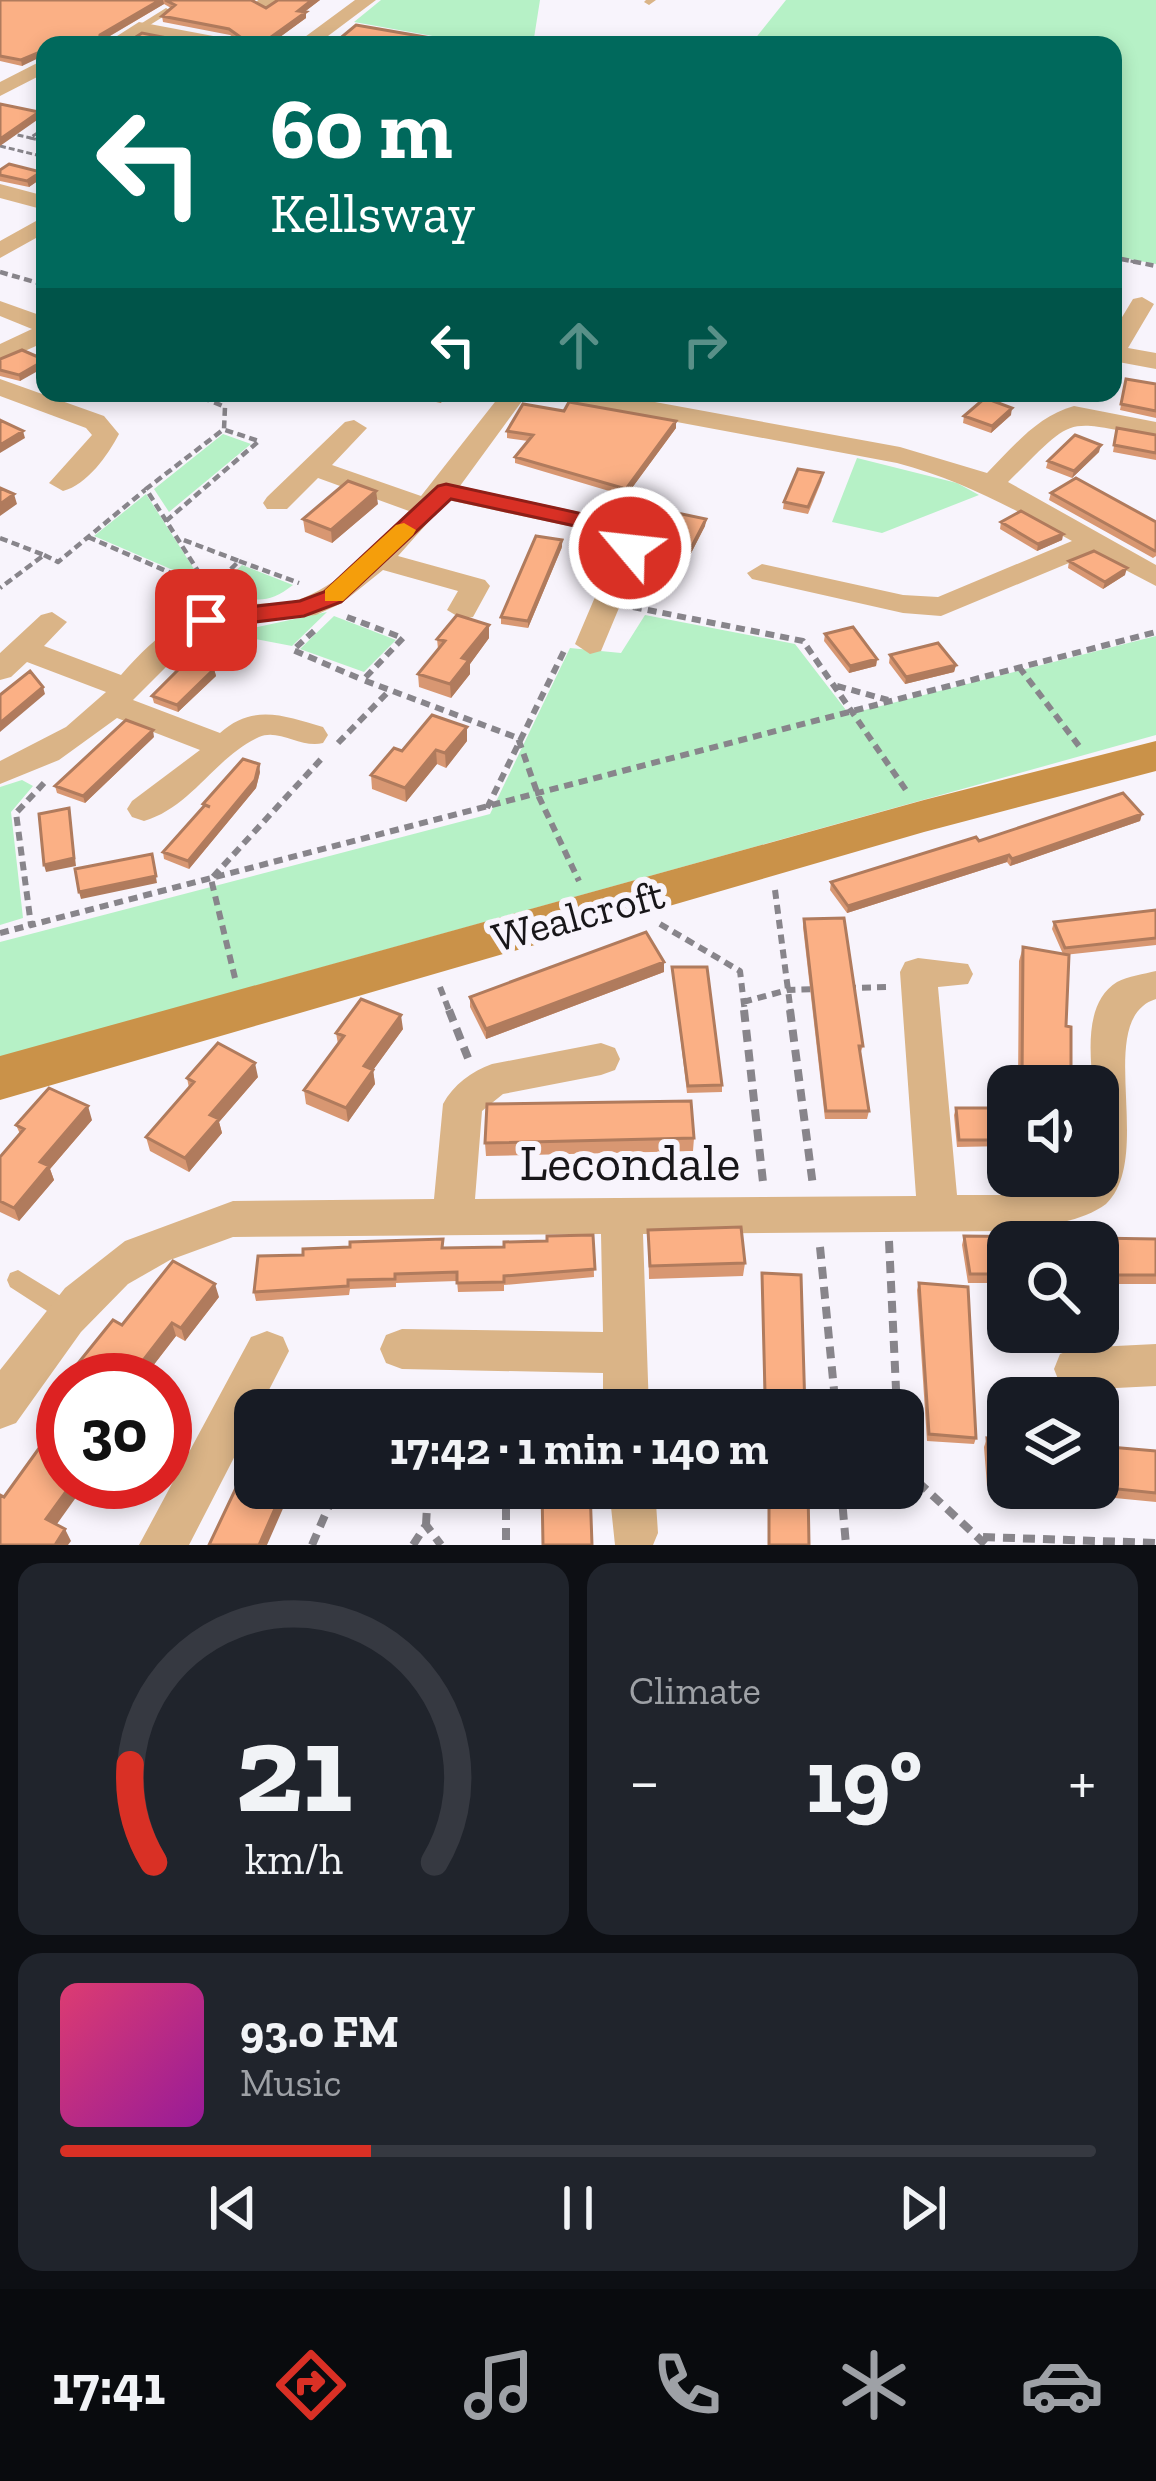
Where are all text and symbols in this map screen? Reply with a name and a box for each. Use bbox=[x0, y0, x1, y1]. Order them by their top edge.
text: 60 m bbox=[270, 79, 453, 180]
icon: left bbox=[72, 84, 228, 240]
text: Kellsway bbox=[270, 181, 475, 246]
icon: left bbox=[420, 312, 486, 378]
icon: ahead bbox=[546, 312, 612, 378]
icon: right bbox=[672, 312, 738, 378]
position arrow bbox=[567, 485, 693, 611]
pin bbox=[155, 569, 257, 671]
icon: arrive bbox=[173, 587, 239, 653]
street label: Wealcroft bbox=[486, 868, 670, 963]
map controls bbox=[987, 1065, 1119, 1509]
button: sound bbox=[987, 1065, 1119, 1197]
street label: Lecondale bbox=[520, 1132, 740, 1193]
button: search bbox=[987, 1221, 1119, 1353]
speed limit sign: 30 bbox=[36, 1353, 192, 1509]
button: layers bbox=[987, 1377, 1119, 1509]
text: 17:42 · 1 min · 140 m bbox=[390, 1422, 768, 1476]
text: Climate bbox=[629, 1667, 761, 1714]
text: 21 bbox=[235, 1693, 352, 1843]
text: 19° bbox=[806, 1727, 922, 1835]
text: − bbox=[629, 1742, 660, 1821]
text: + bbox=[1068, 1742, 1096, 1821]
text: km/h bbox=[245, 1834, 342, 1885]
text: 93.0 FM bbox=[240, 2005, 399, 2059]
text: Music bbox=[240, 2059, 342, 2106]
icon: previous bbox=[200, 2175, 266, 2241]
icon: pause bbox=[545, 2175, 611, 2241]
icon: next bbox=[890, 2175, 956, 2241]
icon: directions bbox=[269, 2343, 353, 2427]
icon: music bbox=[457, 2343, 541, 2427]
icon: phone bbox=[645, 2343, 729, 2427]
icon: climate bbox=[832, 2343, 916, 2427]
icon: car bbox=[1020, 2343, 1104, 2427]
text: 17:41 bbox=[52, 2353, 165, 2418]

